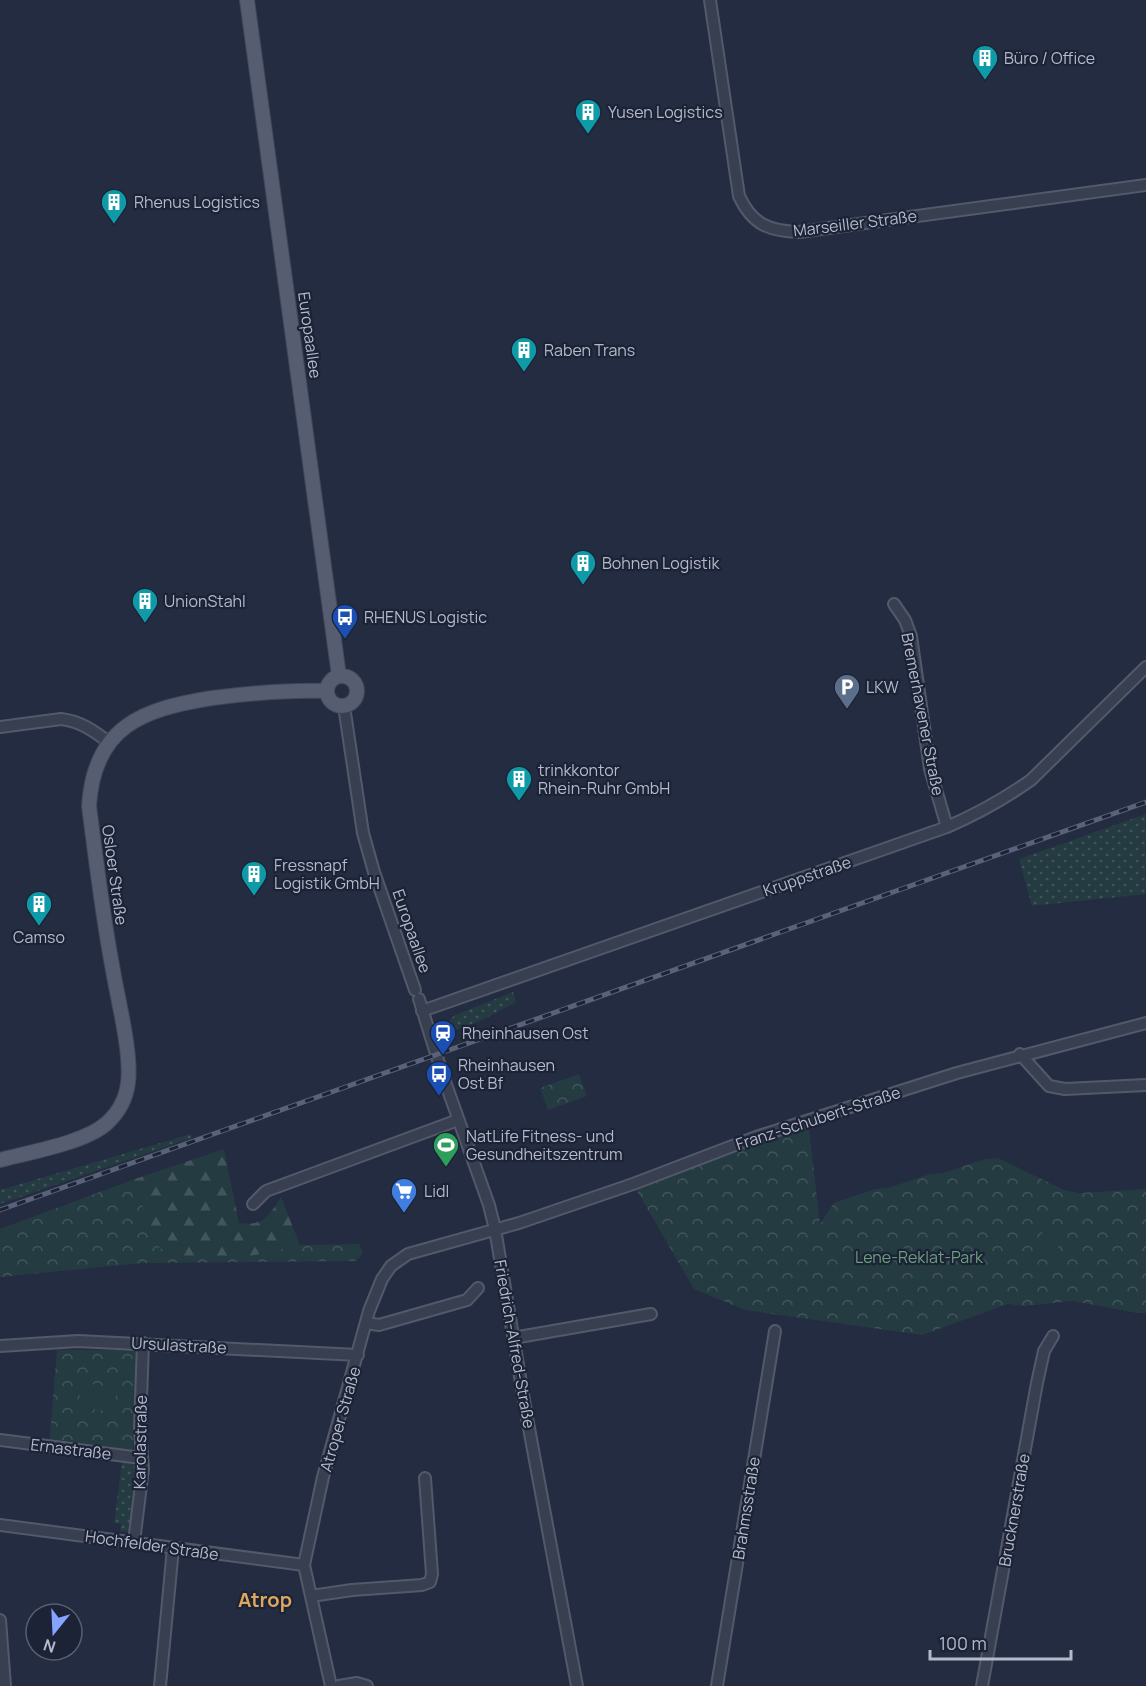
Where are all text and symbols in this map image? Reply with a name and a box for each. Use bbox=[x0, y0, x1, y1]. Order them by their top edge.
building icon: Büro / Office bbox=[970, 43, 1000, 81]
place label: Büro / Office bbox=[1004, 47, 1095, 69]
building icon: Yusen Logistics bbox=[573, 97, 603, 135]
place label: Yusen Logistics bbox=[608, 101, 723, 123]
building icon: Rhenus Logistics bbox=[99, 187, 129, 225]
place label: Rhenus Logistics bbox=[134, 191, 260, 213]
street label: Marseiller Straße bbox=[792, 204, 918, 242]
street label: Europaallee bbox=[293, 290, 327, 380]
building icon: Raben Trans bbox=[509, 335, 539, 373]
place label: Raben Trans bbox=[544, 339, 635, 361]
building icon: Bohnen Logistik bbox=[568, 548, 598, 586]
place label: Bohnen Logistik bbox=[602, 552, 720, 574]
building icon: UnionStahl bbox=[130, 586, 160, 624]
place label: UnionStahl bbox=[164, 590, 246, 612]
bus stop icon: RHENUS Logistic bbox=[330, 602, 360, 640]
place label: RHENUS Logistic bbox=[364, 606, 487, 628]
street label: Bremerhavener Straße bbox=[896, 631, 950, 797]
parking icon: LKW bbox=[832, 672, 862, 710]
place label: LKW bbox=[866, 676, 899, 698]
place label: trinkkontor Rhein-Ruhr GmbH bbox=[538, 759, 670, 799]
building icon: trinkkontor Rhein-Ruhr GmbH bbox=[504, 764, 534, 802]
street label: Osloer Straße bbox=[97, 823, 133, 927]
street label: Kruppstraße bbox=[760, 851, 854, 901]
place label: Fressnapf Logistik GmbH bbox=[274, 854, 380, 894]
building icon: Fressnapf Logistik GmbH bbox=[239, 859, 269, 897]
street label: Europaallee bbox=[387, 886, 437, 976]
building icon: Camso bbox=[24, 889, 54, 927]
place label: Camso bbox=[13, 926, 65, 948]
station icon: Rheinhausen Ost bbox=[428, 1018, 458, 1056]
place label: Rheinhausen Ost bbox=[462, 1022, 589, 1044]
place label: Rheinhausen Ost Bf bbox=[458, 1054, 555, 1094]
bus stop icon: Rheinhausen Ost Bf bbox=[424, 1059, 454, 1097]
street label: Franz-Schubert-Straße bbox=[733, 1081, 903, 1155]
place label: NatLife Fitness- und Gesundheitszentrum bbox=[466, 1125, 623, 1165]
sports icon: NatLife Fitness- und Gesundheitszentrum bbox=[431, 1130, 461, 1168]
supermarket icon: Lidl bbox=[389, 1176, 419, 1214]
place label: Lidl bbox=[424, 1180, 449, 1202]
park label: Lene-Reklat-Park bbox=[855, 1246, 984, 1268]
street label: Friedrich-Alfred-Straße bbox=[489, 1258, 541, 1430]
street label: Ursulastraße bbox=[131, 1332, 227, 1358]
street label: Atroper Straße bbox=[314, 1364, 366, 1474]
street label: Karolastraße bbox=[128, 1395, 152, 1489]
street label: Ernastraße bbox=[29, 1433, 113, 1465]
street label: Brucknerstraße bbox=[993, 1452, 1035, 1568]
street label: Brahmsstraße bbox=[727, 1455, 765, 1561]
street label: Hochfelder Straße bbox=[84, 1525, 220, 1565]
district label: Atrop bbox=[238, 1586, 292, 1613]
north arrow bbox=[24, 1602, 84, 1662]
scale bar bbox=[930, 1623, 1071, 1661]
text: 100 m bbox=[939, 1631, 987, 1655]
text: N bbox=[40, 1634, 58, 1659]

